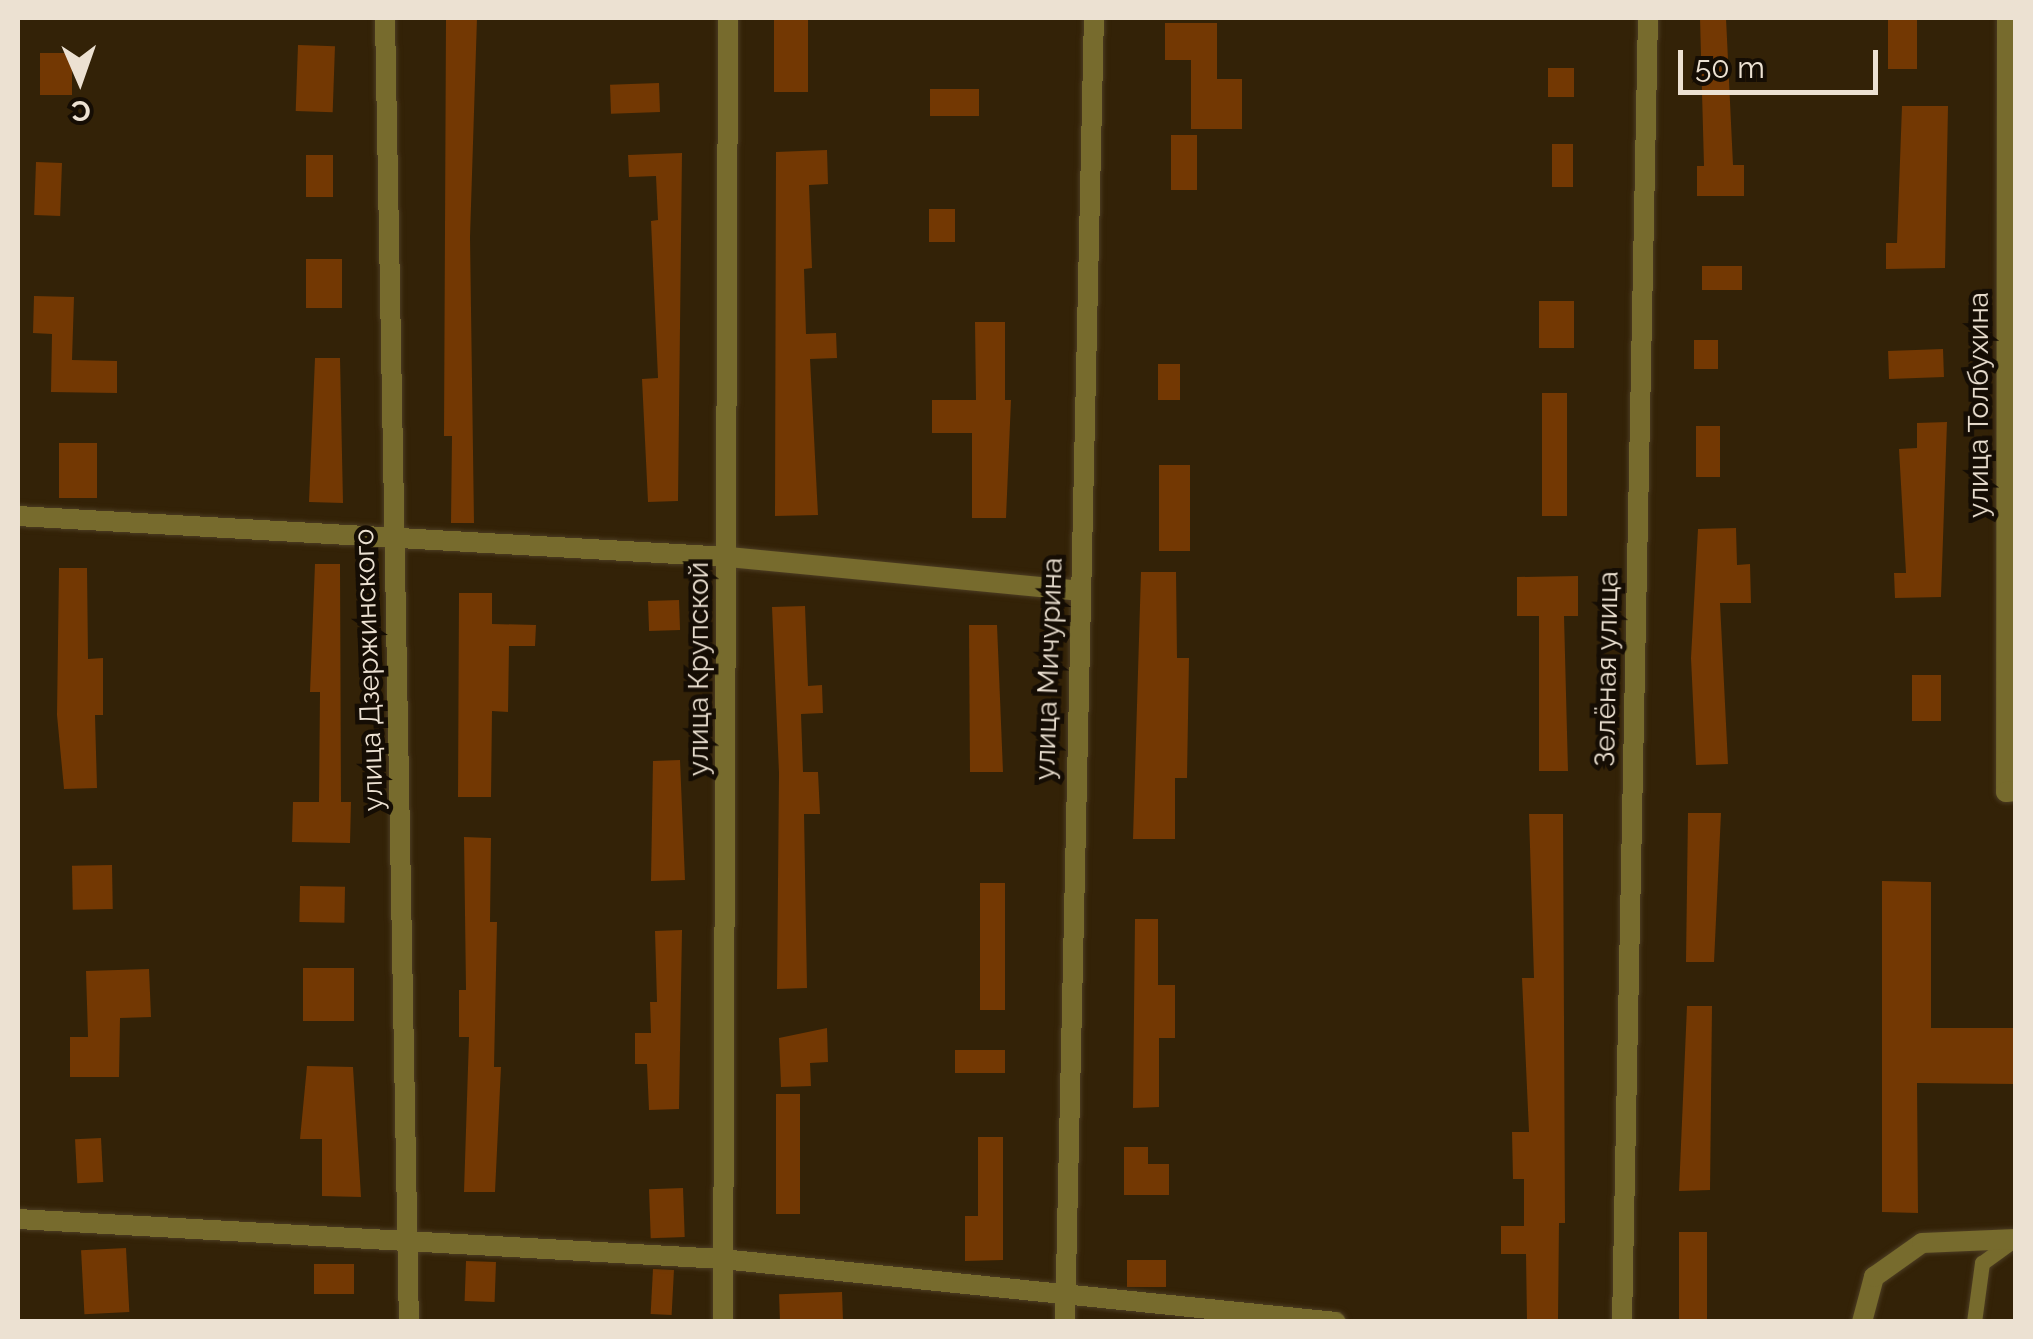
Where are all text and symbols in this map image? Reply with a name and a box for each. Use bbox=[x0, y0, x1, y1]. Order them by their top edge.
north arrow bbox=[30, 30, 130, 130]
scale bar bbox=[1683, 30, 1883, 92]
text: 50 m bbox=[1695, 50, 1765, 85]
text: С bbox=[71, 94, 91, 127]
street label: улица Толбухина bbox=[1962, 292, 1996, 518]
street label: улица Дзержинского bbox=[347, 528, 391, 812]
street label: улица Мичурина bbox=[1028, 557, 1070, 781]
street label: улица Крупской bbox=[682, 562, 716, 776]
street label: Зелёная улица bbox=[1588, 570, 1626, 768]

